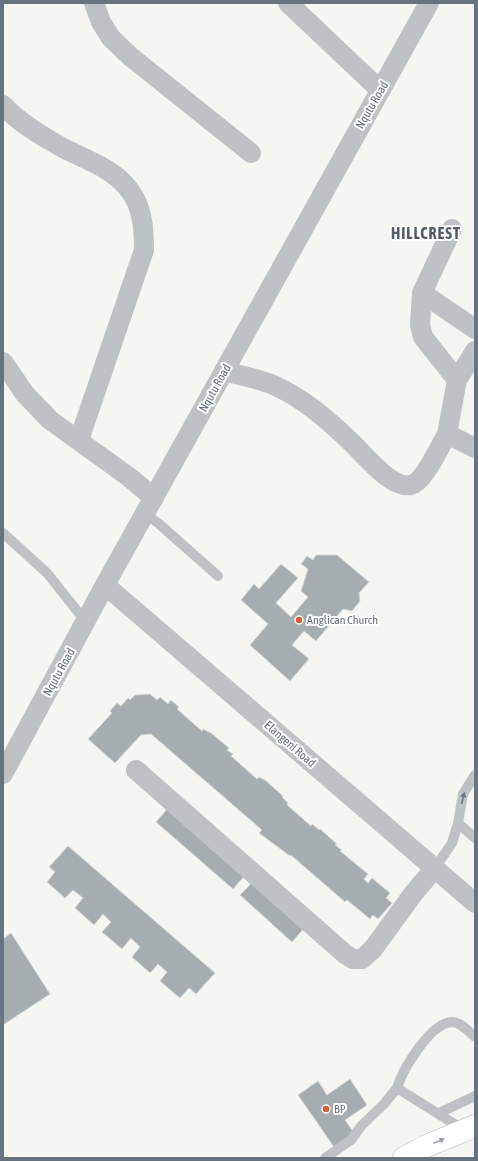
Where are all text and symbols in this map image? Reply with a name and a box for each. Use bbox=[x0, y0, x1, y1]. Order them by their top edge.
street label: Nqutu Road bbox=[353, 79, 391, 131]
district label: HILLCREST bbox=[391, 224, 461, 242]
street label: Nqutu Road bbox=[196, 362, 234, 414]
place label: Anglican Church bbox=[307, 613, 378, 627]
marker: Anglican Church bbox=[294, 615, 304, 625]
street label: Nqutu Road bbox=[40, 646, 78, 698]
street label: Elangeni Road bbox=[262, 718, 318, 770]
one-way arrow bbox=[461, 791, 467, 804]
place label: BP bbox=[334, 1102, 346, 1116]
marker: BP bbox=[321, 1104, 331, 1114]
one-way arrow bbox=[433, 1138, 444, 1144]

